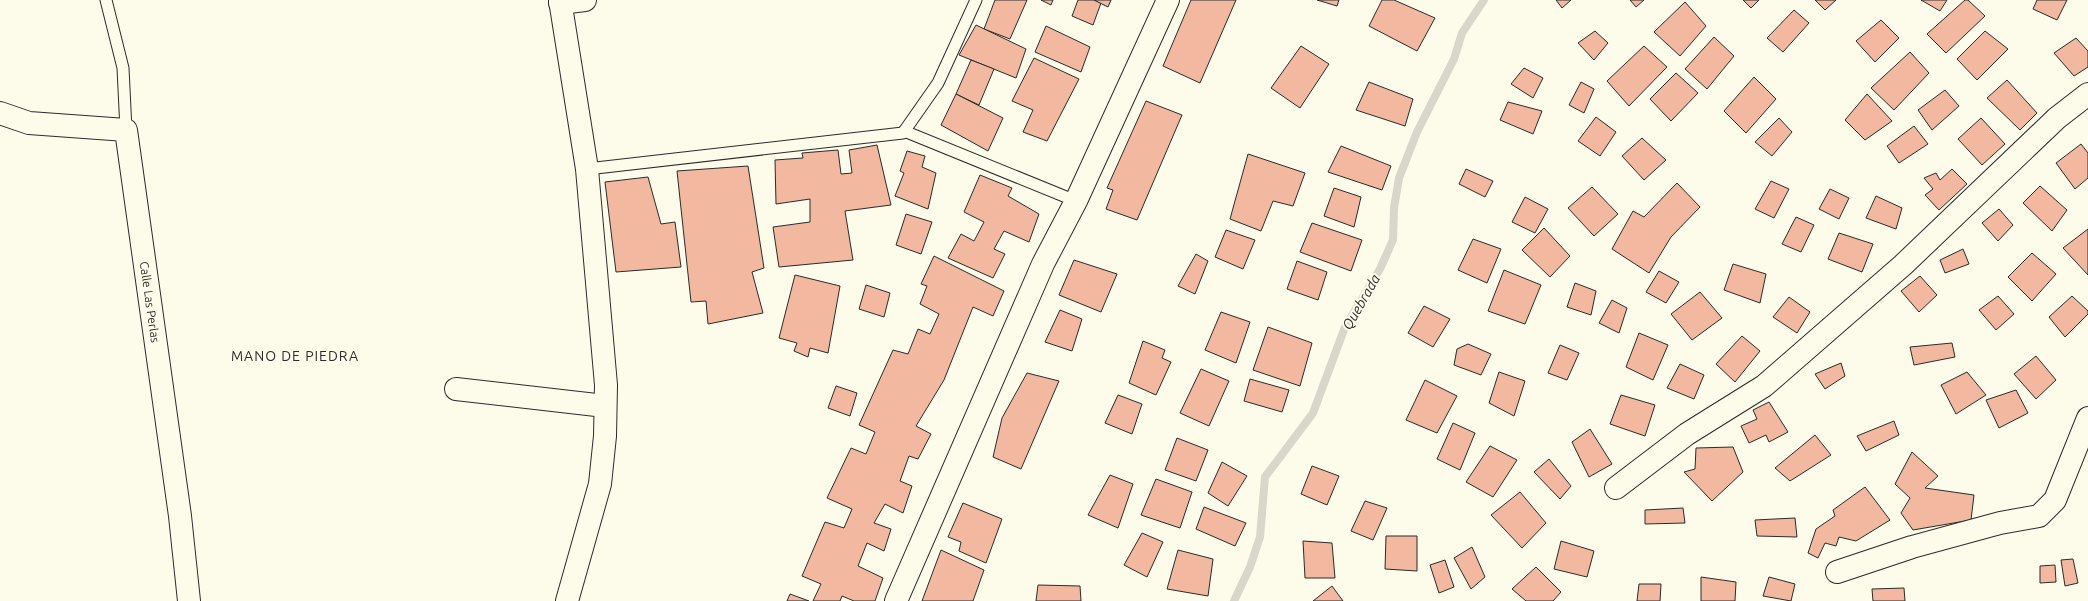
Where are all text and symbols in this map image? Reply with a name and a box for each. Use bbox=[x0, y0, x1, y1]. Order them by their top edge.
street label: Calle Las Perlas bbox=[138, 260, 162, 344]
water label: Quebrada bbox=[1339, 271, 1384, 333]
district label: MANO DE PIEDRA bbox=[231, 348, 359, 364]

